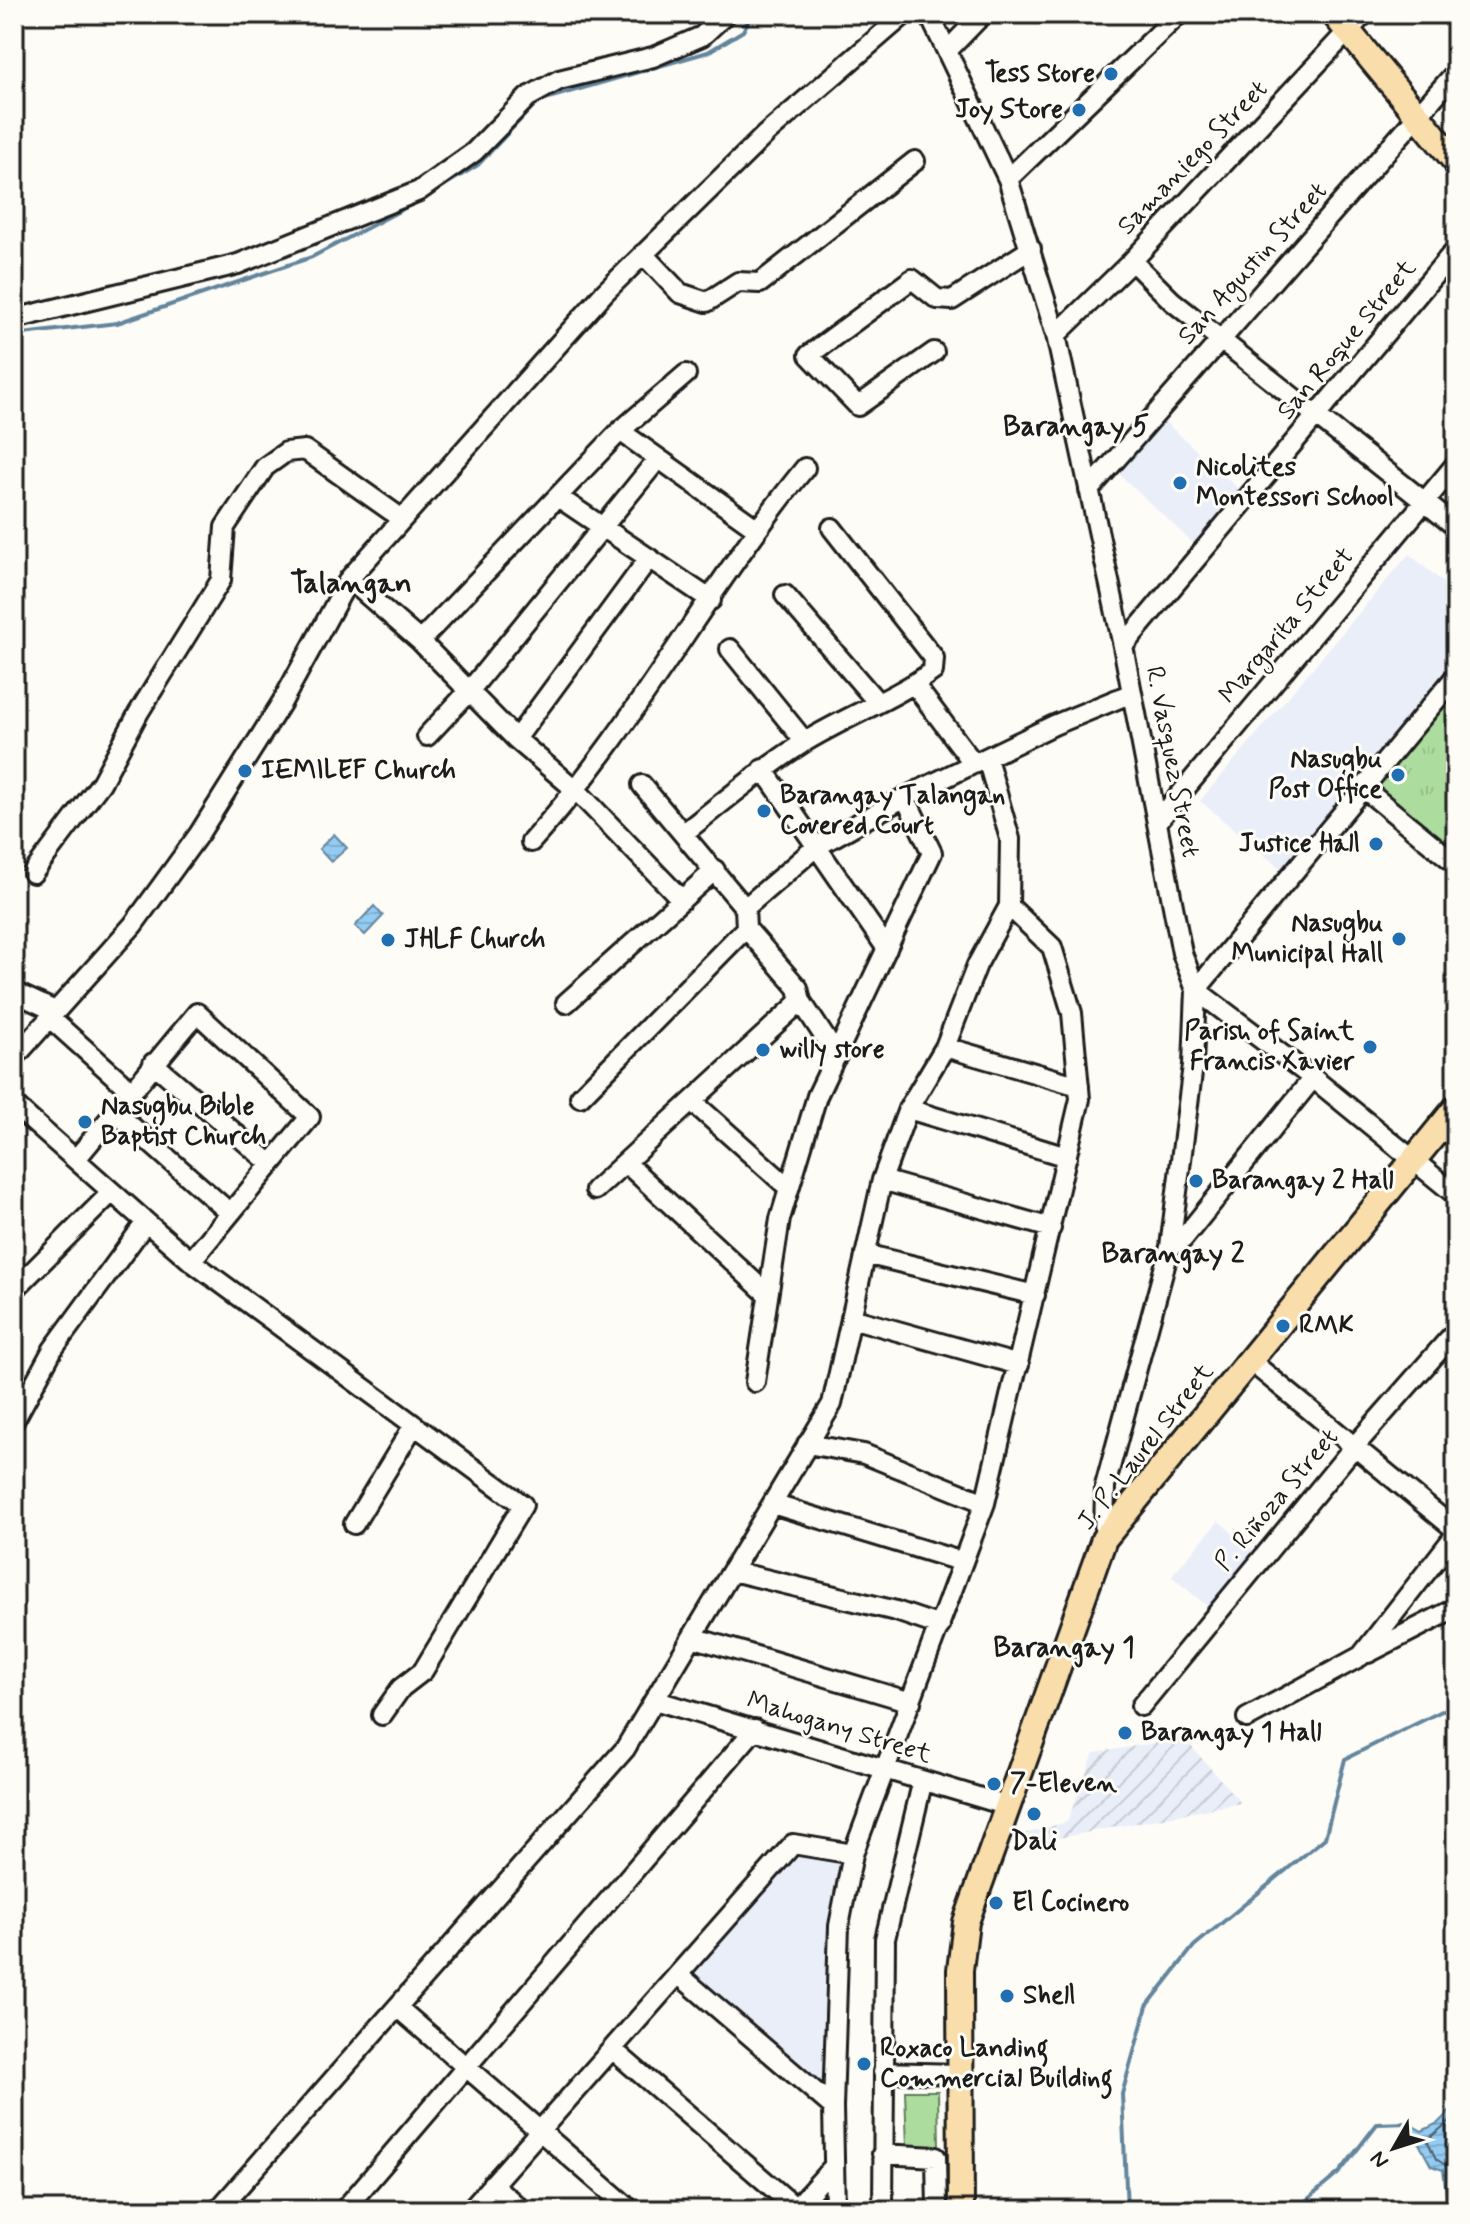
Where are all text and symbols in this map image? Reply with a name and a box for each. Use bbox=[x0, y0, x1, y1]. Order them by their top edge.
place label: Tess Store bbox=[985, 57, 1095, 91]
marker: Tess Store bbox=[1102, 65, 1120, 83]
street label: Samaniego Street bbox=[1110, 73, 1276, 243]
place label: Joy Store bbox=[955, 93, 1063, 127]
marker: Joy Store bbox=[1070, 101, 1088, 119]
street label: San Agustin Street bbox=[1171, 175, 1337, 354]
street label: San Roque Street bbox=[1270, 253, 1424, 427]
district label: Barangay 5 bbox=[1003, 409, 1149, 447]
place label: Nicolites Montessori School bbox=[1196, 451, 1394, 515]
marker: Nicolites Montessori School bbox=[1171, 474, 1189, 492]
street label: Margarita Street bbox=[1212, 541, 1364, 713]
district label: Talangan bbox=[290, 564, 412, 604]
street label: R. Vasquez Street bbox=[1137, 663, 1207, 861]
place label: Nasugbu Post Office bbox=[1269, 743, 1382, 807]
place label: IEMILEF Church bbox=[261, 754, 456, 788]
marker: IEMILEF Church bbox=[236, 762, 254, 780]
marker: Nasugbu Post Office bbox=[1389, 766, 1407, 784]
place label: Barangay Talangan Covered Court bbox=[780, 779, 1005, 843]
marker: Barangay Talangan Covered Court bbox=[755, 802, 773, 820]
place label: Justice Hall bbox=[1239, 827, 1360, 861]
marker: Justice Hall bbox=[1367, 835, 1385, 853]
place label: Nasugbu Municipal Hall bbox=[1232, 907, 1383, 971]
place label: JHLF Church bbox=[404, 923, 546, 957]
marker: Nasugbu Municipal Hall bbox=[1390, 930, 1408, 948]
marker: JHLF Church bbox=[379, 931, 397, 949]
place label: Parish of Saint Francis Xavier bbox=[1184, 1015, 1355, 1079]
place label: willy store bbox=[779, 1033, 885, 1067]
marker: Parish of Saint Francis Xavier bbox=[1361, 1038, 1379, 1056]
marker: willy store bbox=[754, 1041, 772, 1059]
place label: Nasugbu Bible Baptist Church bbox=[101, 1090, 266, 1154]
marker: Nasugbu Bible Baptist Church bbox=[76, 1113, 94, 1131]
place label: Barangay 2 Hall bbox=[1212, 1164, 1394, 1199]
marker: Barangay 2 Hall bbox=[1187, 1172, 1205, 1190]
district label: Barangay 2 bbox=[1102, 1236, 1245, 1274]
place label: RMK bbox=[1299, 1309, 1354, 1343]
marker: RMK bbox=[1274, 1317, 1292, 1335]
street label: J. P. Laurel Street bbox=[1070, 1357, 1222, 1537]
street label: P. Riñoza Street bbox=[1207, 1422, 1347, 1578]
district label: Barangay 1 bbox=[993, 1630, 1135, 1668]
street label: Mahogany Street bbox=[743, 1684, 935, 1772]
place label: Barangay 1 Hall bbox=[1141, 1716, 1321, 1751]
marker: Barangay 1 Hall bbox=[1116, 1724, 1134, 1742]
place label: 7-Eleven bbox=[1010, 1767, 1117, 1801]
marker: 7-Eleven bbox=[985, 1775, 1003, 1793]
marker: Dali bbox=[1025, 1805, 1043, 1823]
place label: Dali bbox=[1011, 1825, 1057, 1859]
place label: El Cocinero bbox=[1012, 1886, 1130, 1920]
marker: El Cocinero bbox=[987, 1894, 1005, 1912]
place label: Shell bbox=[1023, 1979, 1075, 2013]
marker: Shell bbox=[998, 1987, 1016, 2005]
place label: Roxaco Landing Commercial Building bbox=[880, 2032, 1113, 2099]
marker: Roxaco Landing Commercial Building bbox=[855, 2055, 873, 2073]
north arrow bbox=[1354, 2108, 1434, 2188]
text: N bbox=[1365, 2145, 1396, 2174]

